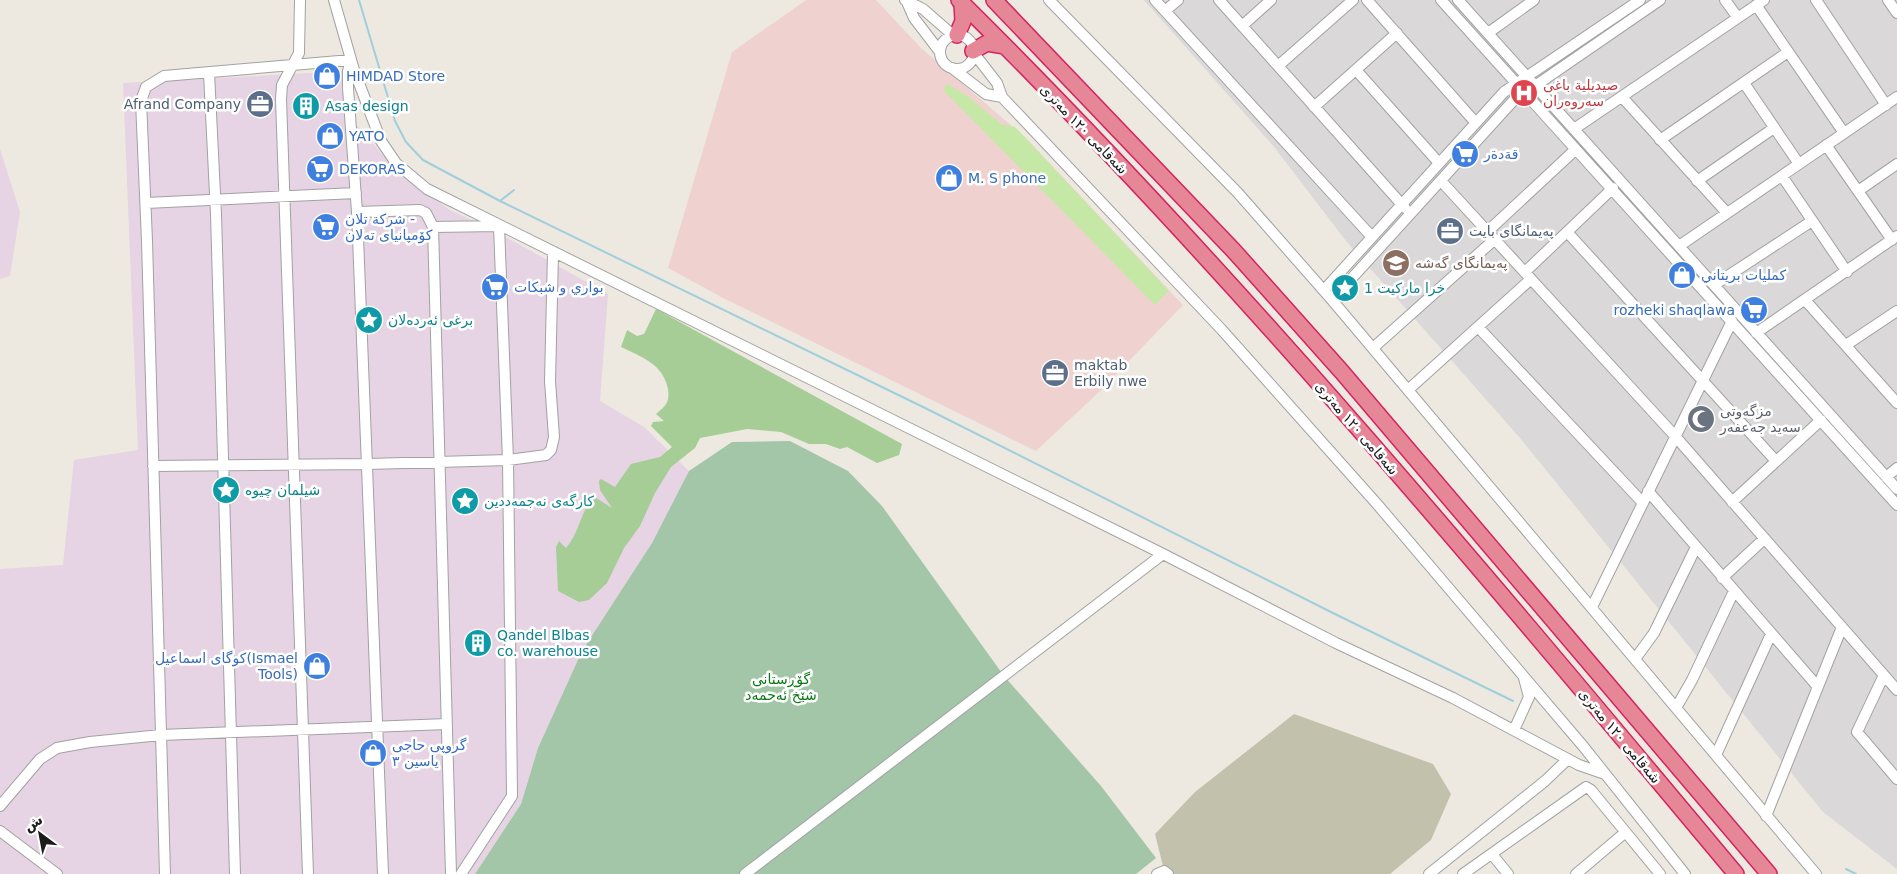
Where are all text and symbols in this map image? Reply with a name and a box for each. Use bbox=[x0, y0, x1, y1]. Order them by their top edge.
shop icon: HIMDAD Store bbox=[312, 61, 342, 91]
place label: HIMDAD Store bbox=[346, 68, 445, 84]
place label: صيديلیة باغی سەروەران bbox=[1543, 77, 1618, 110]
hospital icon: صيديلیة باغی سەروەران bbox=[1509, 78, 1539, 108]
street label: شەقامی ١٢٠ مەتری bbox=[1036, 81, 1131, 178]
office icon: Afrand Company bbox=[245, 89, 275, 119]
building icon: Asas design bbox=[291, 91, 321, 121]
place label: Afrand Company bbox=[124, 96, 241, 112]
place label: Asas design bbox=[325, 98, 409, 114]
shop icon: YATO bbox=[315, 121, 345, 151]
place label: YATO bbox=[348, 128, 385, 144]
supermarket icon: قةدةر bbox=[1450, 139, 1480, 169]
place label: قةدةر bbox=[1483, 146, 1519, 163]
supermarket icon: DEKORAS bbox=[305, 154, 335, 184]
place label: DEKORAS bbox=[339, 161, 406, 177]
shop icon: M. S phone bbox=[934, 163, 964, 193]
place label: M. S phone bbox=[968, 170, 1046, 186]
place label: شركة تلان - کۆمپانیای تەلان bbox=[345, 211, 433, 244]
supermarket icon: شركة تلان - کۆمپانیای تەلان bbox=[311, 212, 341, 242]
office icon: پەیمانگای بایت bbox=[1435, 216, 1465, 246]
place label: پەیمانگای بایت bbox=[1469, 223, 1554, 240]
school or university icon: پەیمانگای گەشە bbox=[1381, 248, 1411, 278]
place label: پەیمانگای گەشە bbox=[1415, 255, 1507, 272]
shop icon: كمليات بريتاني bbox=[1667, 260, 1697, 290]
place label: كمليات بريتاني bbox=[1701, 267, 1786, 284]
supermarket icon: بواري و شبكات bbox=[480, 272, 510, 302]
place icon: خرا ماركيت 1 bbox=[1330, 273, 1360, 303]
place label: بواري و شبكات bbox=[514, 279, 604, 296]
place label: خرا ماركيت 1 bbox=[1364, 280, 1445, 297]
supermarket icon: rozheki shaqlawa bbox=[1739, 295, 1769, 325]
place label: rozheki shaqlawa bbox=[1614, 302, 1735, 318]
place icon: برغی ئەردەلان bbox=[354, 305, 384, 335]
place label: برغی ئەردەلان bbox=[388, 312, 473, 329]
place label: maktab Erbily nwe bbox=[1074, 357, 1147, 389]
office icon: maktab Erbily nwe bbox=[1040, 358, 1070, 388]
street label: شەقامی ١٢٠ مەتری bbox=[1311, 378, 1402, 479]
place label: مزگەوتی سەید جەعفەر bbox=[1719, 403, 1801, 436]
mosque icon: مزگەوتی سەید جەعفەر bbox=[1686, 404, 1716, 434]
place icon: شيلمان چیوه bbox=[211, 475, 241, 505]
place label: شيلمان چیوه bbox=[245, 482, 320, 499]
place icon: کارگەی نەجمەددین bbox=[450, 486, 480, 516]
place label: کارگەی نەجمەددین bbox=[484, 493, 594, 510]
place label: Qandel Blbas co. warehouse bbox=[497, 627, 598, 659]
building icon: Qandel Blbas co. warehouse bbox=[463, 628, 493, 658]
place label: كوگای اسماعیل(Ismael Tools) bbox=[155, 650, 298, 682]
shop icon: كوگای اسماعیل(Ismael Tools) bbox=[302, 651, 332, 681]
park label: گۆڕستانی شێخ ئەحمەد bbox=[745, 671, 817, 704]
street label: شەقامی ١٢٠ مەتری bbox=[1575, 685, 1664, 787]
place label: گروپی حاجی یاسین ٣ bbox=[392, 737, 467, 770]
shop icon: گروپی حاجی یاسین ٣ bbox=[358, 738, 388, 768]
north arrow bbox=[15, 809, 65, 859]
text: ش bbox=[21, 811, 46, 835]

